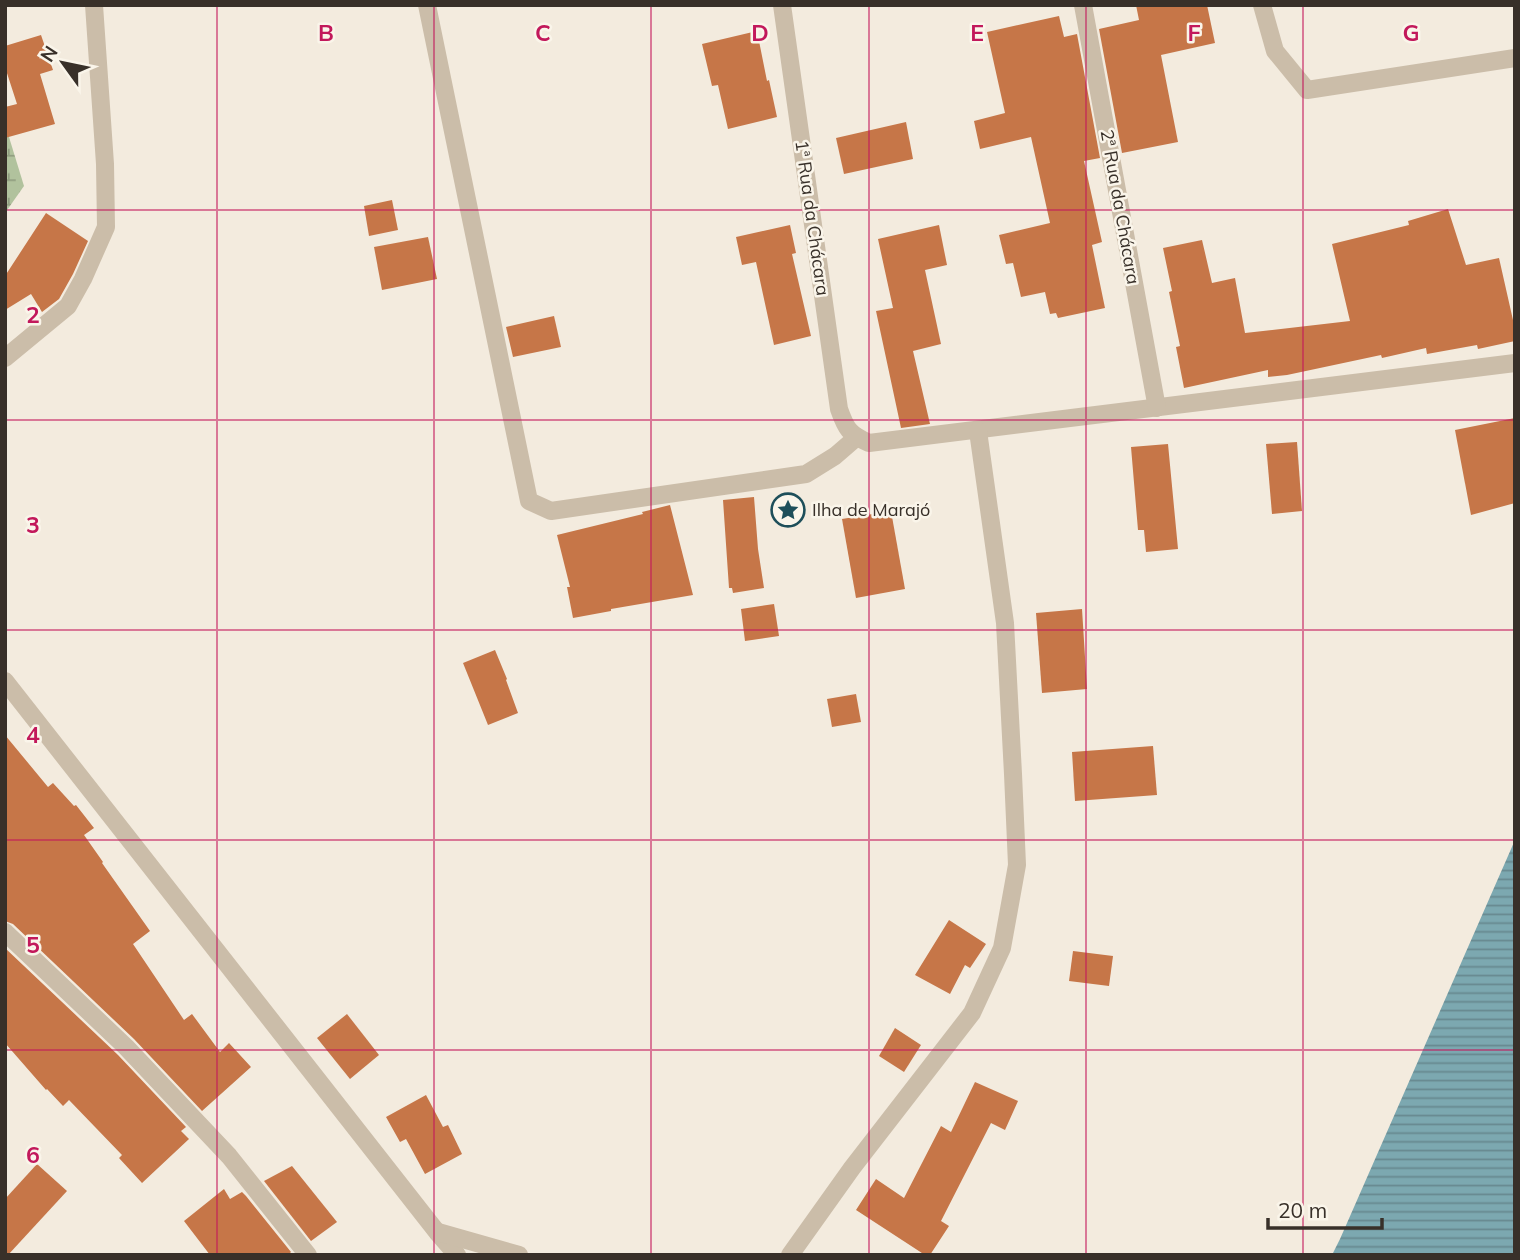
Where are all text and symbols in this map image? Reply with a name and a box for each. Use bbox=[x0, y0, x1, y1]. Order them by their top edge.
text: B bbox=[318, 18, 334, 47]
text: C bbox=[535, 18, 551, 47]
text: D bbox=[751, 18, 769, 47]
text: E bbox=[970, 18, 984, 47]
text: F bbox=[1187, 18, 1201, 47]
text: G bbox=[1402, 18, 1420, 47]
north arrow bbox=[28, 28, 98, 98]
text: N bbox=[35, 41, 63, 66]
street label: 2ª Rua da Chácara bbox=[1096, 128, 1145, 286]
street label: 1ª Rua da Chácara bbox=[790, 139, 835, 297]
text: 2 bbox=[26, 300, 40, 329]
place icon: Ilha de Marajó bbox=[769, 491, 807, 529]
place label: Ilha de Marajó bbox=[812, 498, 930, 521]
text: 3 bbox=[26, 510, 40, 539]
text: 4 bbox=[26, 720, 40, 749]
text: 5 bbox=[26, 930, 40, 959]
text: 6 bbox=[26, 1140, 40, 1169]
scale bar bbox=[1268, 1186, 1382, 1230]
text: 20 m bbox=[1278, 1197, 1327, 1223]

